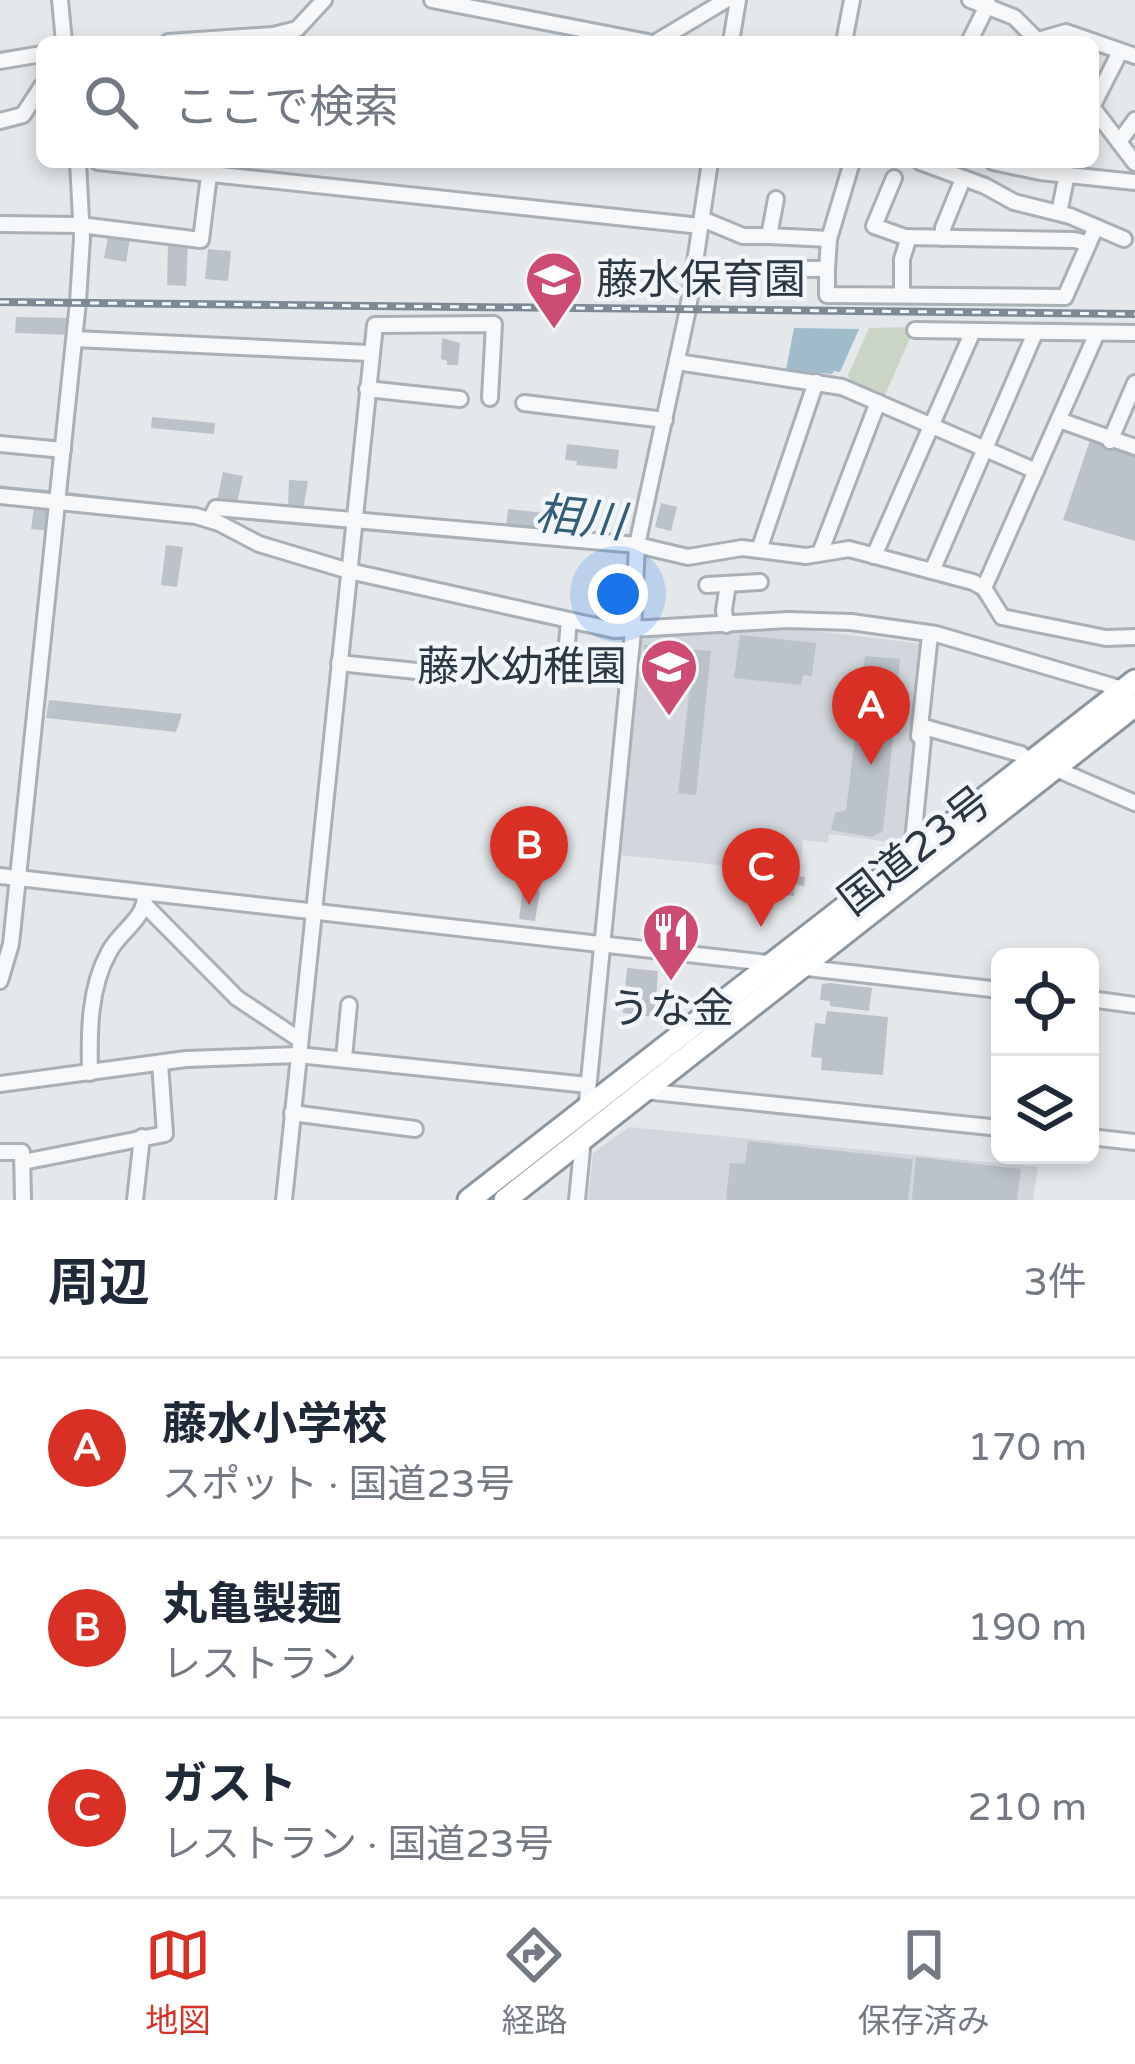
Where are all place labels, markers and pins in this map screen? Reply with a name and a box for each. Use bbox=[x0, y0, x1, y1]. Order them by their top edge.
school or university icon: 藤水保育園 bbox=[523, 249, 585, 331]
place label: 藤水保育園 bbox=[596, 255, 806, 306]
school or university icon: 藤水幼稚園 bbox=[638, 636, 700, 718]
place label: 藤水幼稚園 bbox=[417, 642, 627, 693]
pin: A bbox=[832, 666, 910, 765]
pin: B bbox=[490, 806, 568, 905]
pin: C bbox=[722, 828, 800, 927]
restaurant icon: うな金 bbox=[640, 901, 702, 983]
place label: うな金 bbox=[608, 984, 734, 1035]

